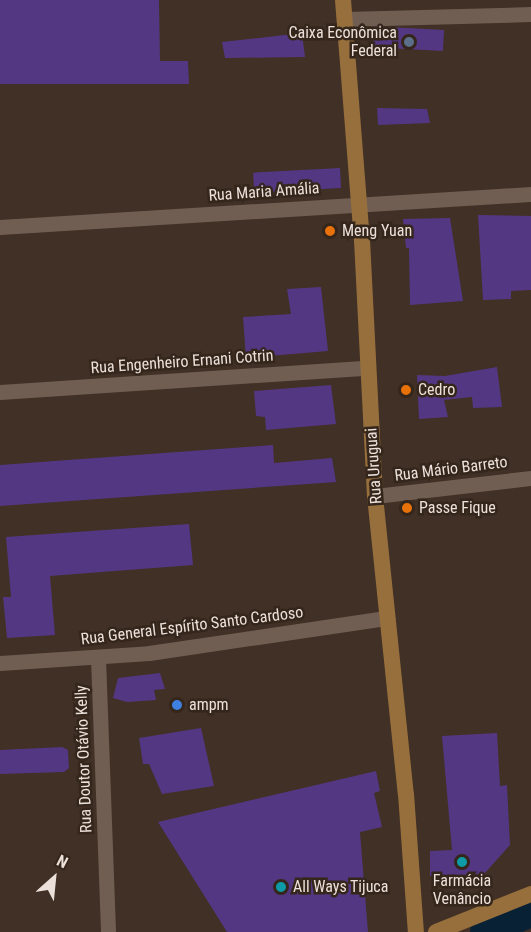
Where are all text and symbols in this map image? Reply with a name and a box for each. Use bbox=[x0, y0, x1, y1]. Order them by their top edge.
place label: Caixa Econômica Federal bbox=[288, 23, 397, 61]
marker: Caixa Econômica Federal bbox=[402, 35, 416, 49]
street label: Rua Maria Amália bbox=[208, 179, 320, 205]
place label: Meng Yuan bbox=[342, 221, 412, 241]
marker: Meng Yuan bbox=[323, 224, 337, 238]
street label: Rua Engenheiro Ernani Cotrin bbox=[90, 346, 274, 378]
place label: Cedro bbox=[418, 380, 455, 400]
marker: Cedro bbox=[399, 383, 413, 397]
street label: Rua Uruguai bbox=[362, 427, 386, 505]
street label: Rua Mário Barreto bbox=[393, 453, 509, 485]
place label: Passe Fique bbox=[419, 498, 496, 518]
marker: Passe Fique bbox=[400, 501, 414, 515]
street label: Rua General Espírito Santo Cardoso bbox=[80, 603, 304, 649]
street label: Rua Doutor Otávio Kelly bbox=[72, 685, 96, 833]
place label: ampm bbox=[189, 695, 229, 715]
marker: ampm bbox=[170, 698, 184, 712]
north arrow bbox=[24, 848, 84, 908]
text: N bbox=[54, 851, 71, 872]
marker: Farmácia Venâncio bbox=[455, 855, 469, 869]
place label: Farmácia Venâncio bbox=[433, 871, 491, 909]
place label: All Ways Tijuca bbox=[293, 877, 389, 897]
marker: All Ways Tijuca bbox=[274, 880, 288, 894]

